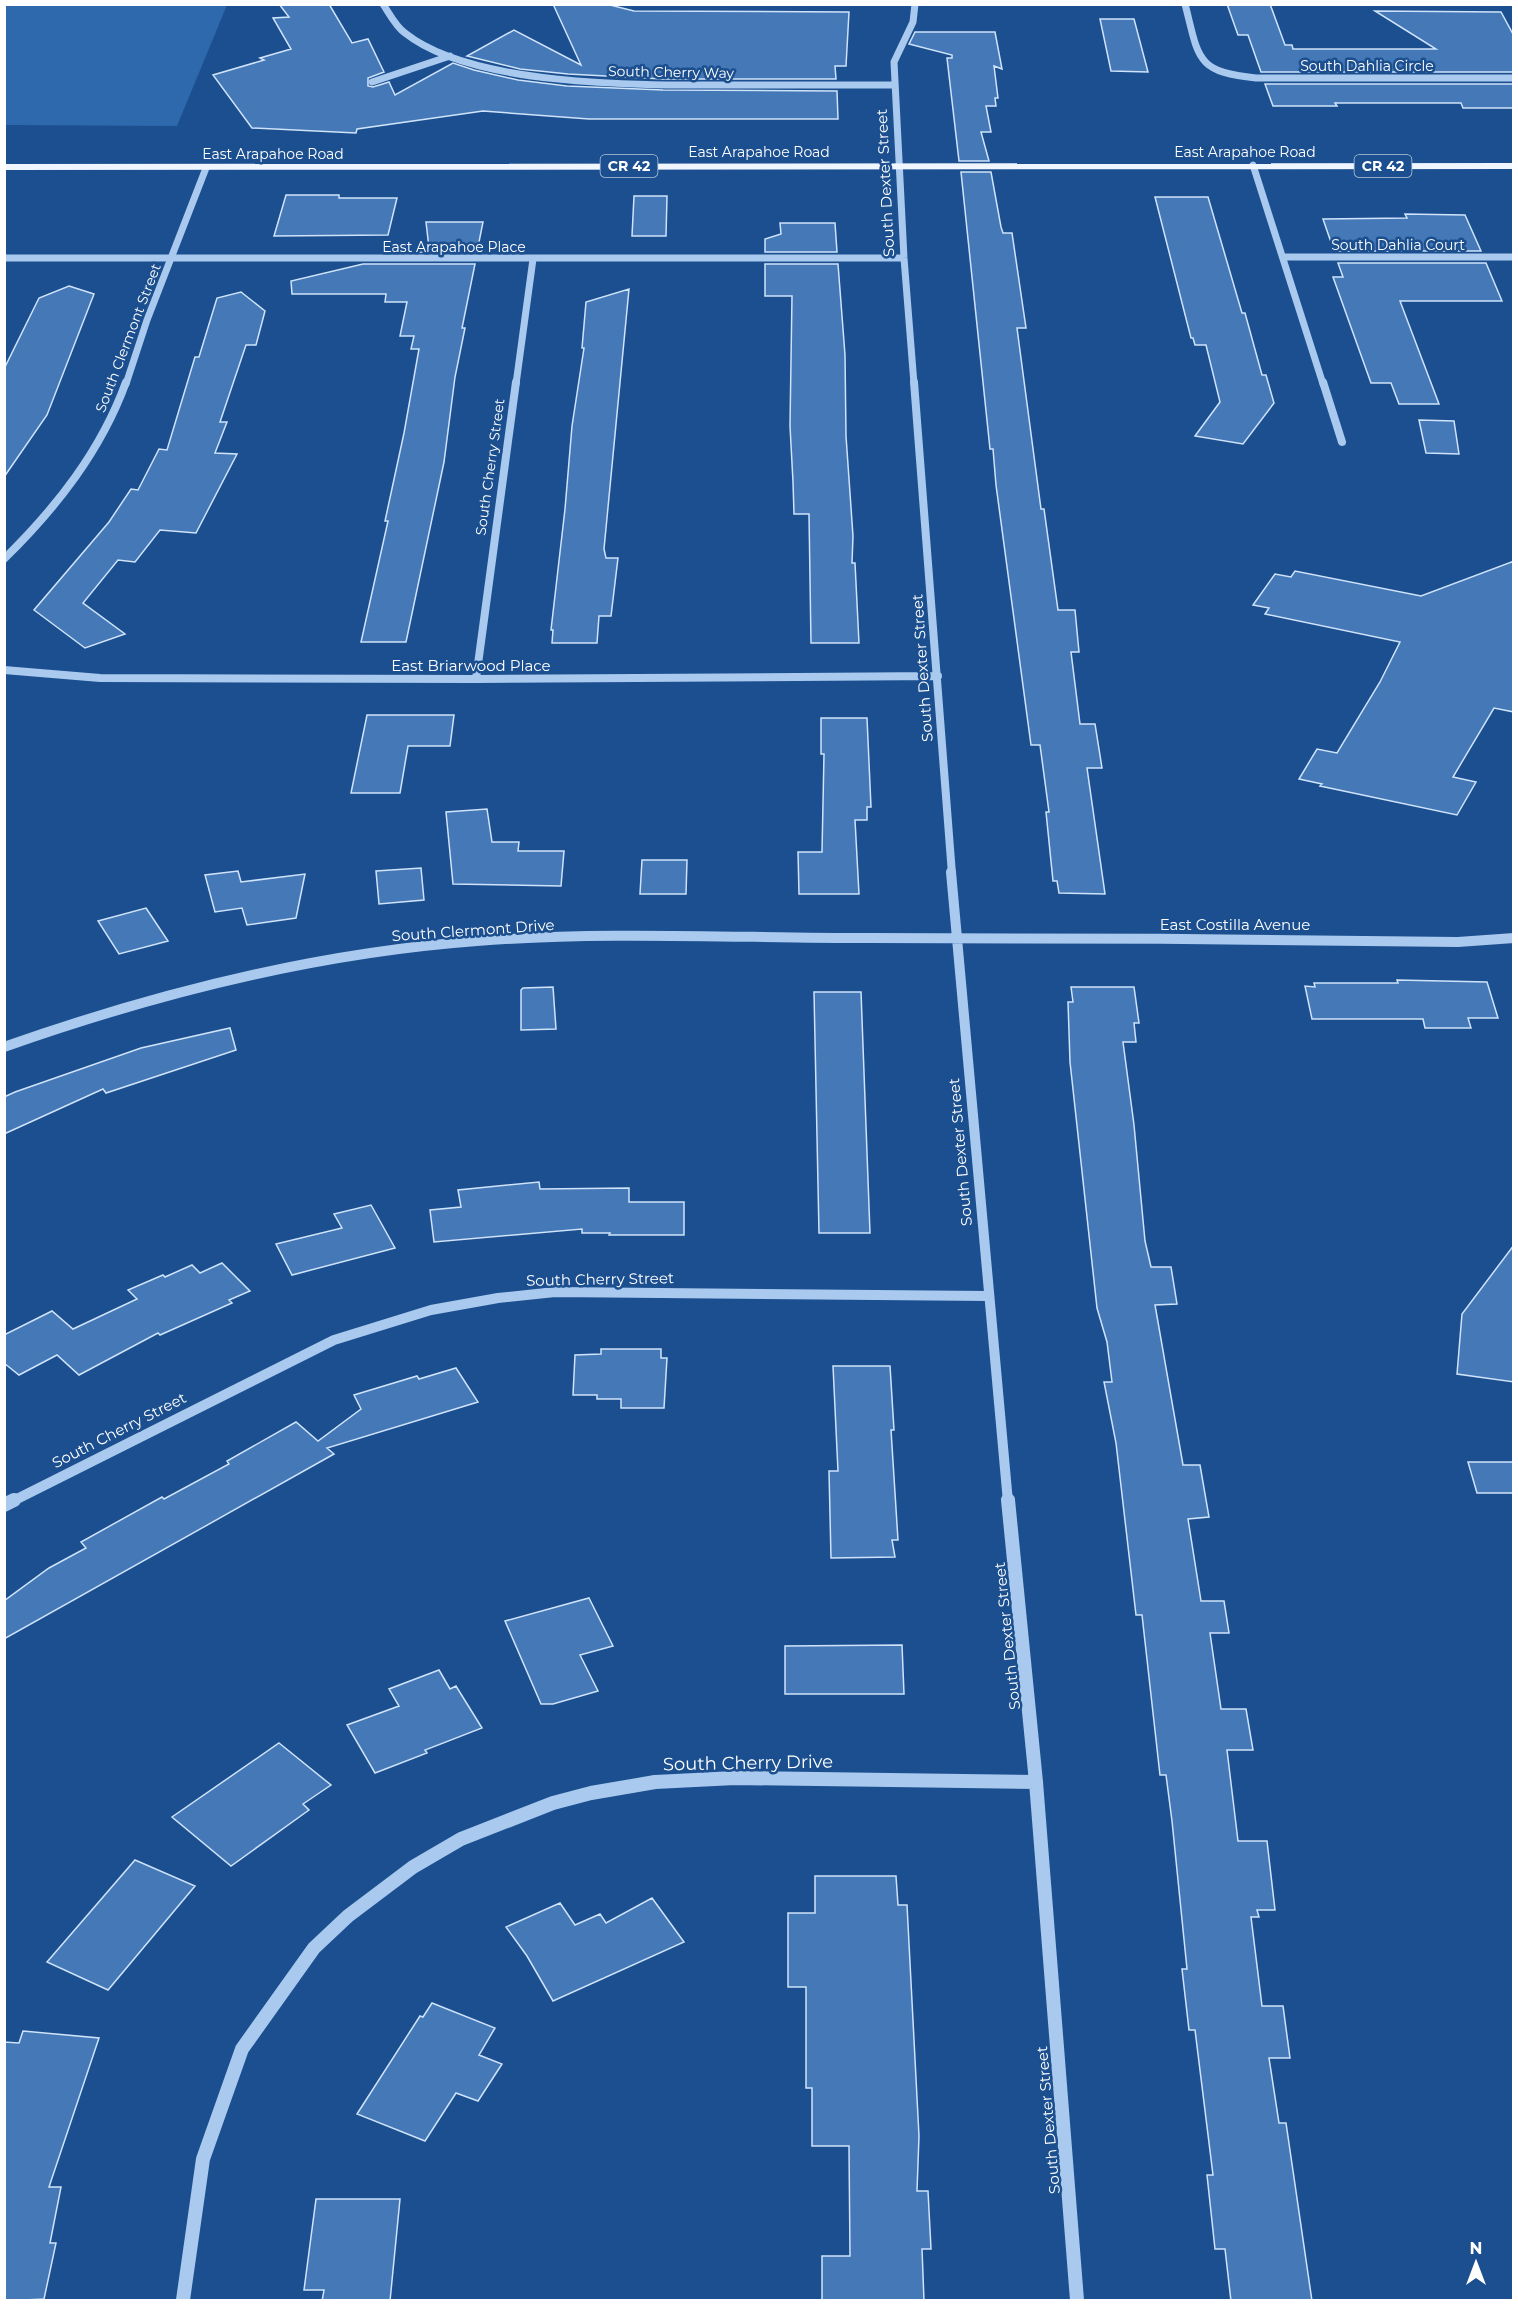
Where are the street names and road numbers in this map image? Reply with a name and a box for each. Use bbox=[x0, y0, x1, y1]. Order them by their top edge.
street label: South Dahlia Circle bbox=[1300, 57, 1434, 75]
street label: South Cherry Way bbox=[608, 62, 735, 82]
street label: South Dexter Street bbox=[872, 108, 898, 258]
street label: East Arapahoe Road bbox=[688, 143, 830, 161]
street label: East Arapahoe Road bbox=[1174, 143, 1316, 161]
street label: East Arapahoe Road bbox=[202, 145, 344, 163]
road number: CR 42 bbox=[600, 155, 658, 177]
road number: CR 42 bbox=[1354, 155, 1412, 177]
street label: South Dahlia Court bbox=[1331, 236, 1465, 254]
street label: East Arapahoe Place bbox=[382, 238, 526, 256]
street label: South Clermont Street bbox=[91, 261, 165, 415]
street label: South Cherry Street bbox=[471, 397, 509, 537]
street label: South Dexter Street bbox=[907, 593, 937, 743]
street label: East Briarwood Place bbox=[391, 656, 551, 675]
street label: South Clermont Drive bbox=[391, 915, 555, 945]
street label: East Costilla Avenue bbox=[1160, 915, 1310, 934]
street label: South Dexter Street bbox=[944, 1077, 976, 1227]
street label: South Cherry Street bbox=[526, 1268, 674, 1290]
street label: South Cherry Street bbox=[49, 1388, 189, 1472]
street label: South Dexter Street bbox=[990, 1561, 1024, 1711]
street label: South Cherry Drive bbox=[663, 1751, 833, 1775]
street label: South Dexter Street bbox=[1032, 2045, 1064, 2195]

